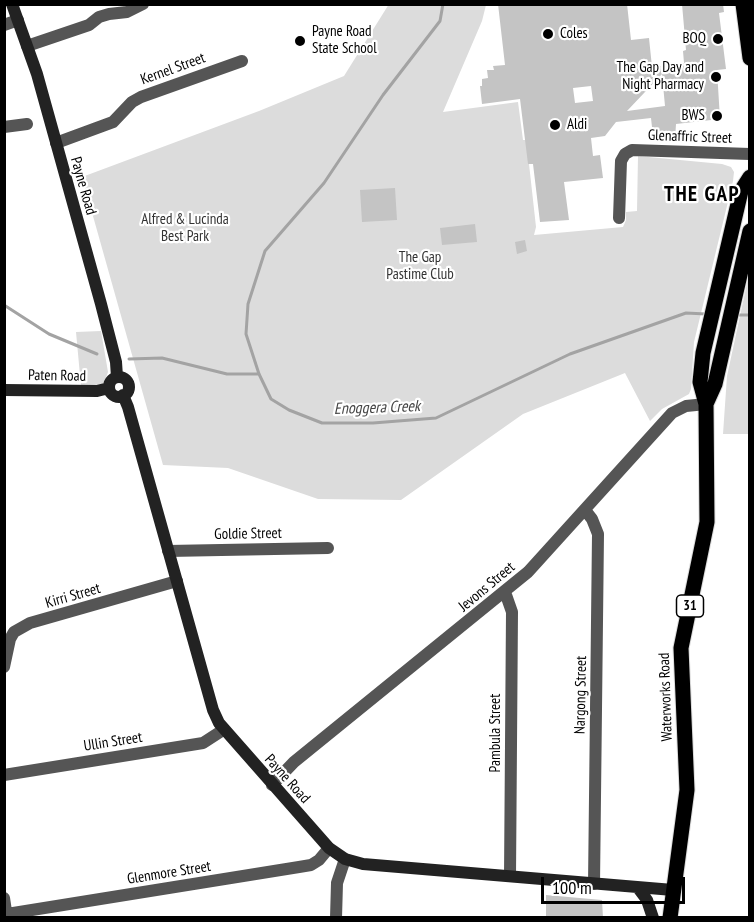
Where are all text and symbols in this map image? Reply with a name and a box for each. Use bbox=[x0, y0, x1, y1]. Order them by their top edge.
place label: Payne Road State School bbox=[312, 23, 377, 58]
place label: Coles bbox=[560, 25, 588, 43]
marker: Coles bbox=[541, 27, 555, 41]
place label: BOQ bbox=[682, 30, 706, 48]
marker: BOQ bbox=[711, 32, 725, 46]
marker: Payne Road State School bbox=[293, 34, 307, 48]
street label: Kernel Street bbox=[138, 49, 208, 89]
place label: The Gap Day and Night Pharmacy bbox=[616, 59, 704, 94]
marker: The Gap Day and Night Pharmacy bbox=[709, 70, 723, 84]
place label: BWS bbox=[681, 107, 705, 125]
marker: BWS bbox=[710, 109, 724, 123]
place label: Aldi bbox=[567, 116, 587, 134]
marker: Aldi bbox=[548, 118, 562, 132]
street label: Glenaffric Street bbox=[648, 127, 732, 147]
street label: Payne Road bbox=[66, 155, 100, 217]
district label: THE GAP bbox=[664, 182, 740, 208]
park label: Alfred & Lucinda Best Park bbox=[141, 211, 229, 246]
park label: The Gap Pastime Club bbox=[386, 249, 454, 284]
street label: Paten Road bbox=[28, 366, 86, 386]
water label: Enoggera Creek bbox=[334, 397, 420, 419]
street label: Goldie Street bbox=[214, 524, 282, 544]
street label: Jevons Street bbox=[455, 558, 519, 616]
street label: Kirri Street bbox=[43, 580, 103, 612]
road number: 31 bbox=[676, 595, 704, 617]
street label: Waterworks Road bbox=[655, 652, 677, 742]
street label: Nargong Street bbox=[571, 656, 591, 734]
street label: Pambula Street bbox=[487, 694, 505, 772]
street label: Ullin Street bbox=[83, 729, 143, 755]
street label: Payne Road bbox=[260, 751, 314, 807]
street label: Glenmore Street bbox=[126, 858, 212, 888]
scale bar bbox=[544, 865, 688, 903]
text: 100 m bbox=[552, 876, 592, 899]

